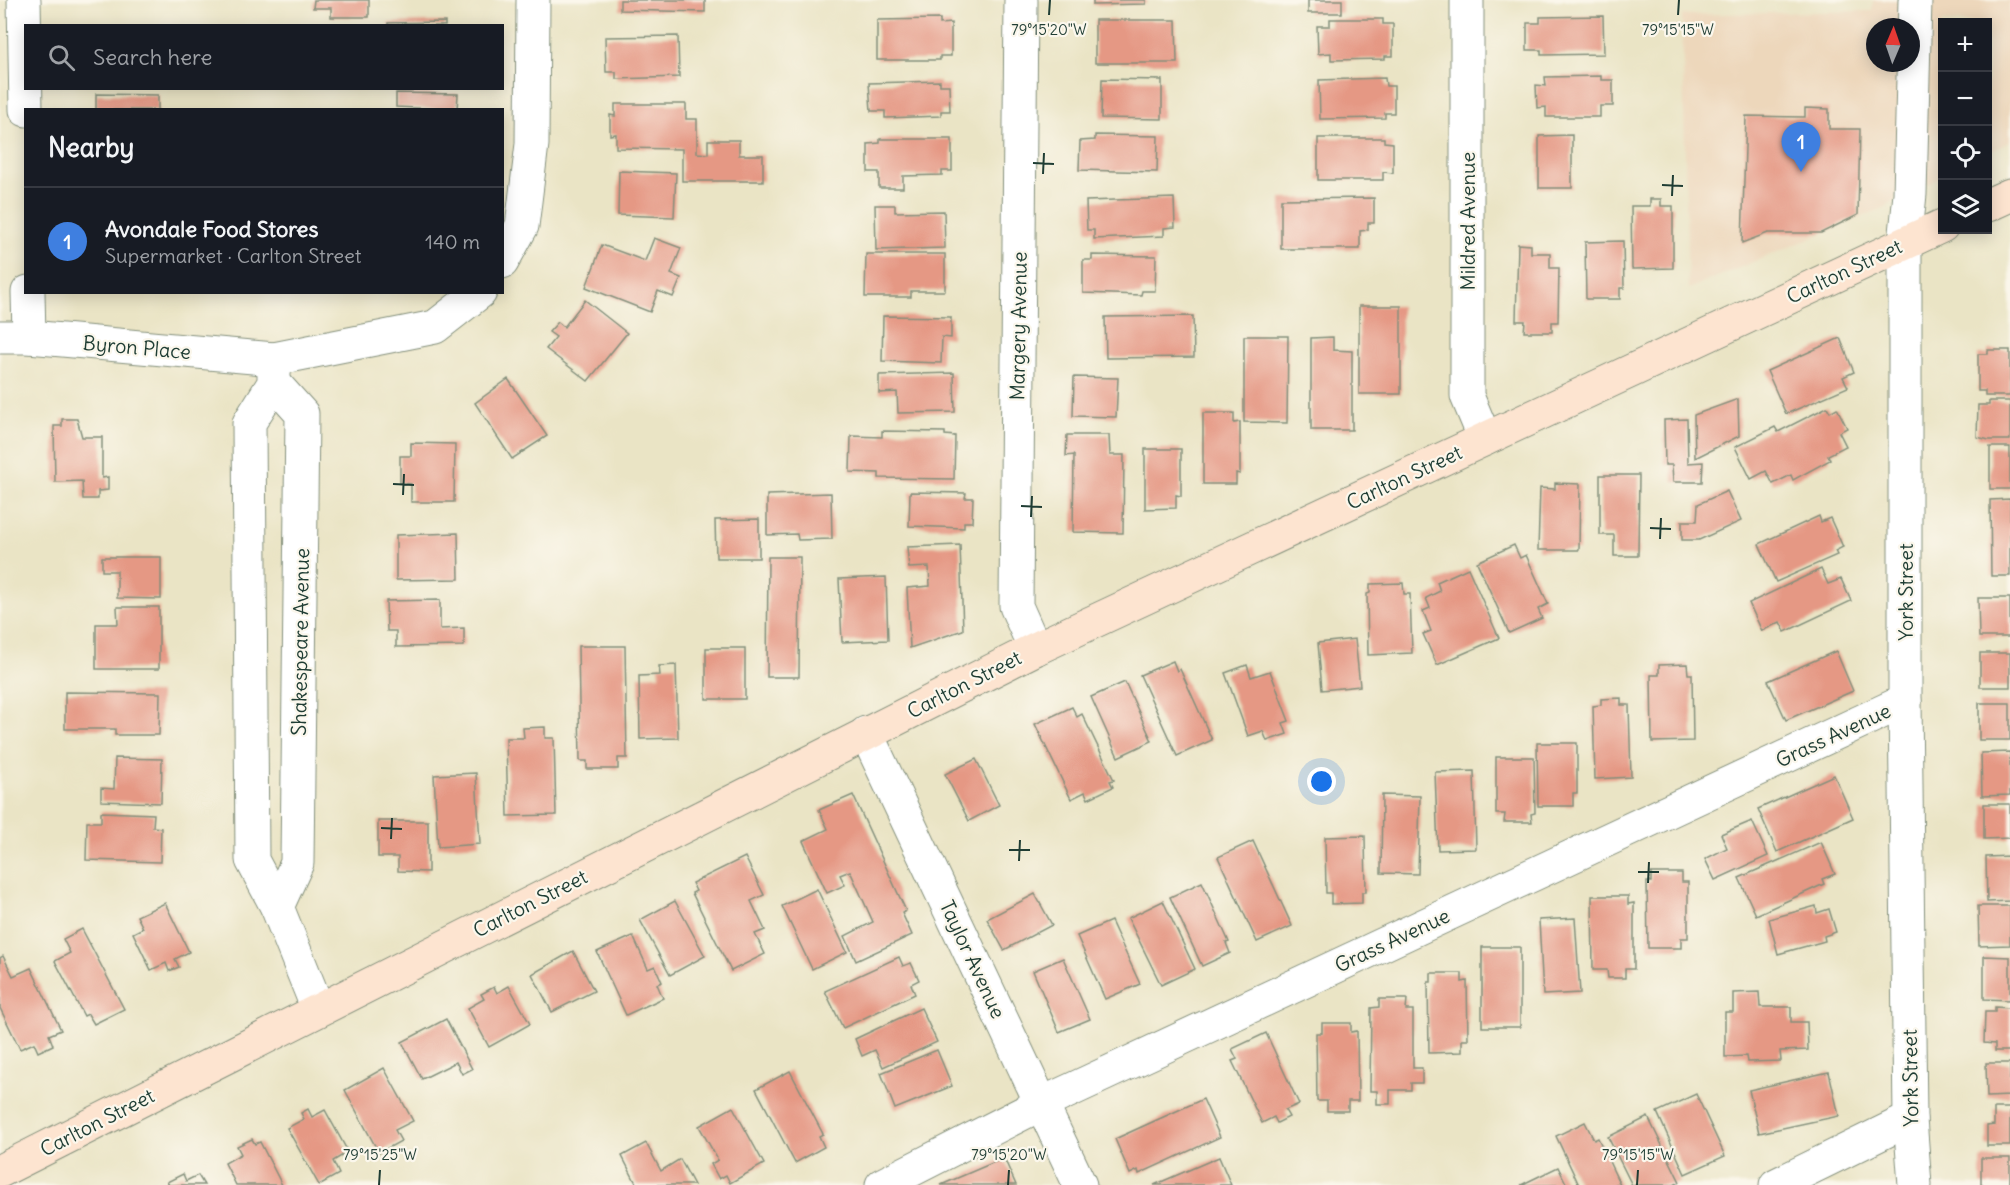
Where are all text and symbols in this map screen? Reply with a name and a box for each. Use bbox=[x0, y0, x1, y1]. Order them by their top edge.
north arrow bbox=[1866, 18, 1920, 72]
map controls bbox=[1938, 18, 1992, 234]
button: + bbox=[1938, 18, 1992, 72]
text: 79°15'20"W bbox=[1011, 20, 1087, 39]
text: 79°15'15"W bbox=[1642, 20, 1714, 39]
search box bbox=[24, 24, 504, 90]
icon: search bbox=[45, 41, 78, 74]
text: Search here bbox=[93, 43, 212, 71]
button: − bbox=[1938, 72, 1992, 126]
pin: 1 bbox=[1782, 122, 1820, 172]
button: locate bbox=[1938, 126, 1992, 180]
text: Nearby bbox=[48, 131, 134, 164]
street label: Mildred Avenue bbox=[1455, 152, 1480, 290]
button: layers bbox=[1938, 180, 1992, 234]
text: Avondale Food Stores bbox=[105, 215, 319, 243]
text: 1 bbox=[64, 229, 71, 254]
text: 140 m bbox=[425, 229, 480, 254]
street label: Carlton Street bbox=[1782, 233, 1906, 309]
text: Supermarket · Carlton Street bbox=[105, 243, 362, 268]
street label: Margery Avenue bbox=[1004, 251, 1032, 401]
street label: Byron Place bbox=[82, 330, 192, 364]
street label: Carlton Street bbox=[1342, 439, 1466, 515]
street label: York Street bbox=[1893, 543, 1918, 641]
street label: Shakespeare Avenue bbox=[286, 548, 314, 736]
street label: Carlton Street bbox=[903, 644, 1025, 723]
street label: Grass Avenue bbox=[1772, 698, 1894, 772]
your location bbox=[1307, 767, 1336, 796]
street label: Carlton Street bbox=[469, 863, 591, 942]
street label: Taylor Avenue bbox=[935, 896, 1011, 1022]
street label: Grass Avenue bbox=[1331, 903, 1453, 977]
street label: York Street bbox=[1897, 1029, 1923, 1127]
street label: Carlton Street bbox=[36, 1082, 158, 1161]
text: 79°15'25"W bbox=[343, 1145, 417, 1164]
text: 79°15'20"W bbox=[971, 1145, 1047, 1164]
text: 79°15'15"W bbox=[1602, 1145, 1674, 1164]

